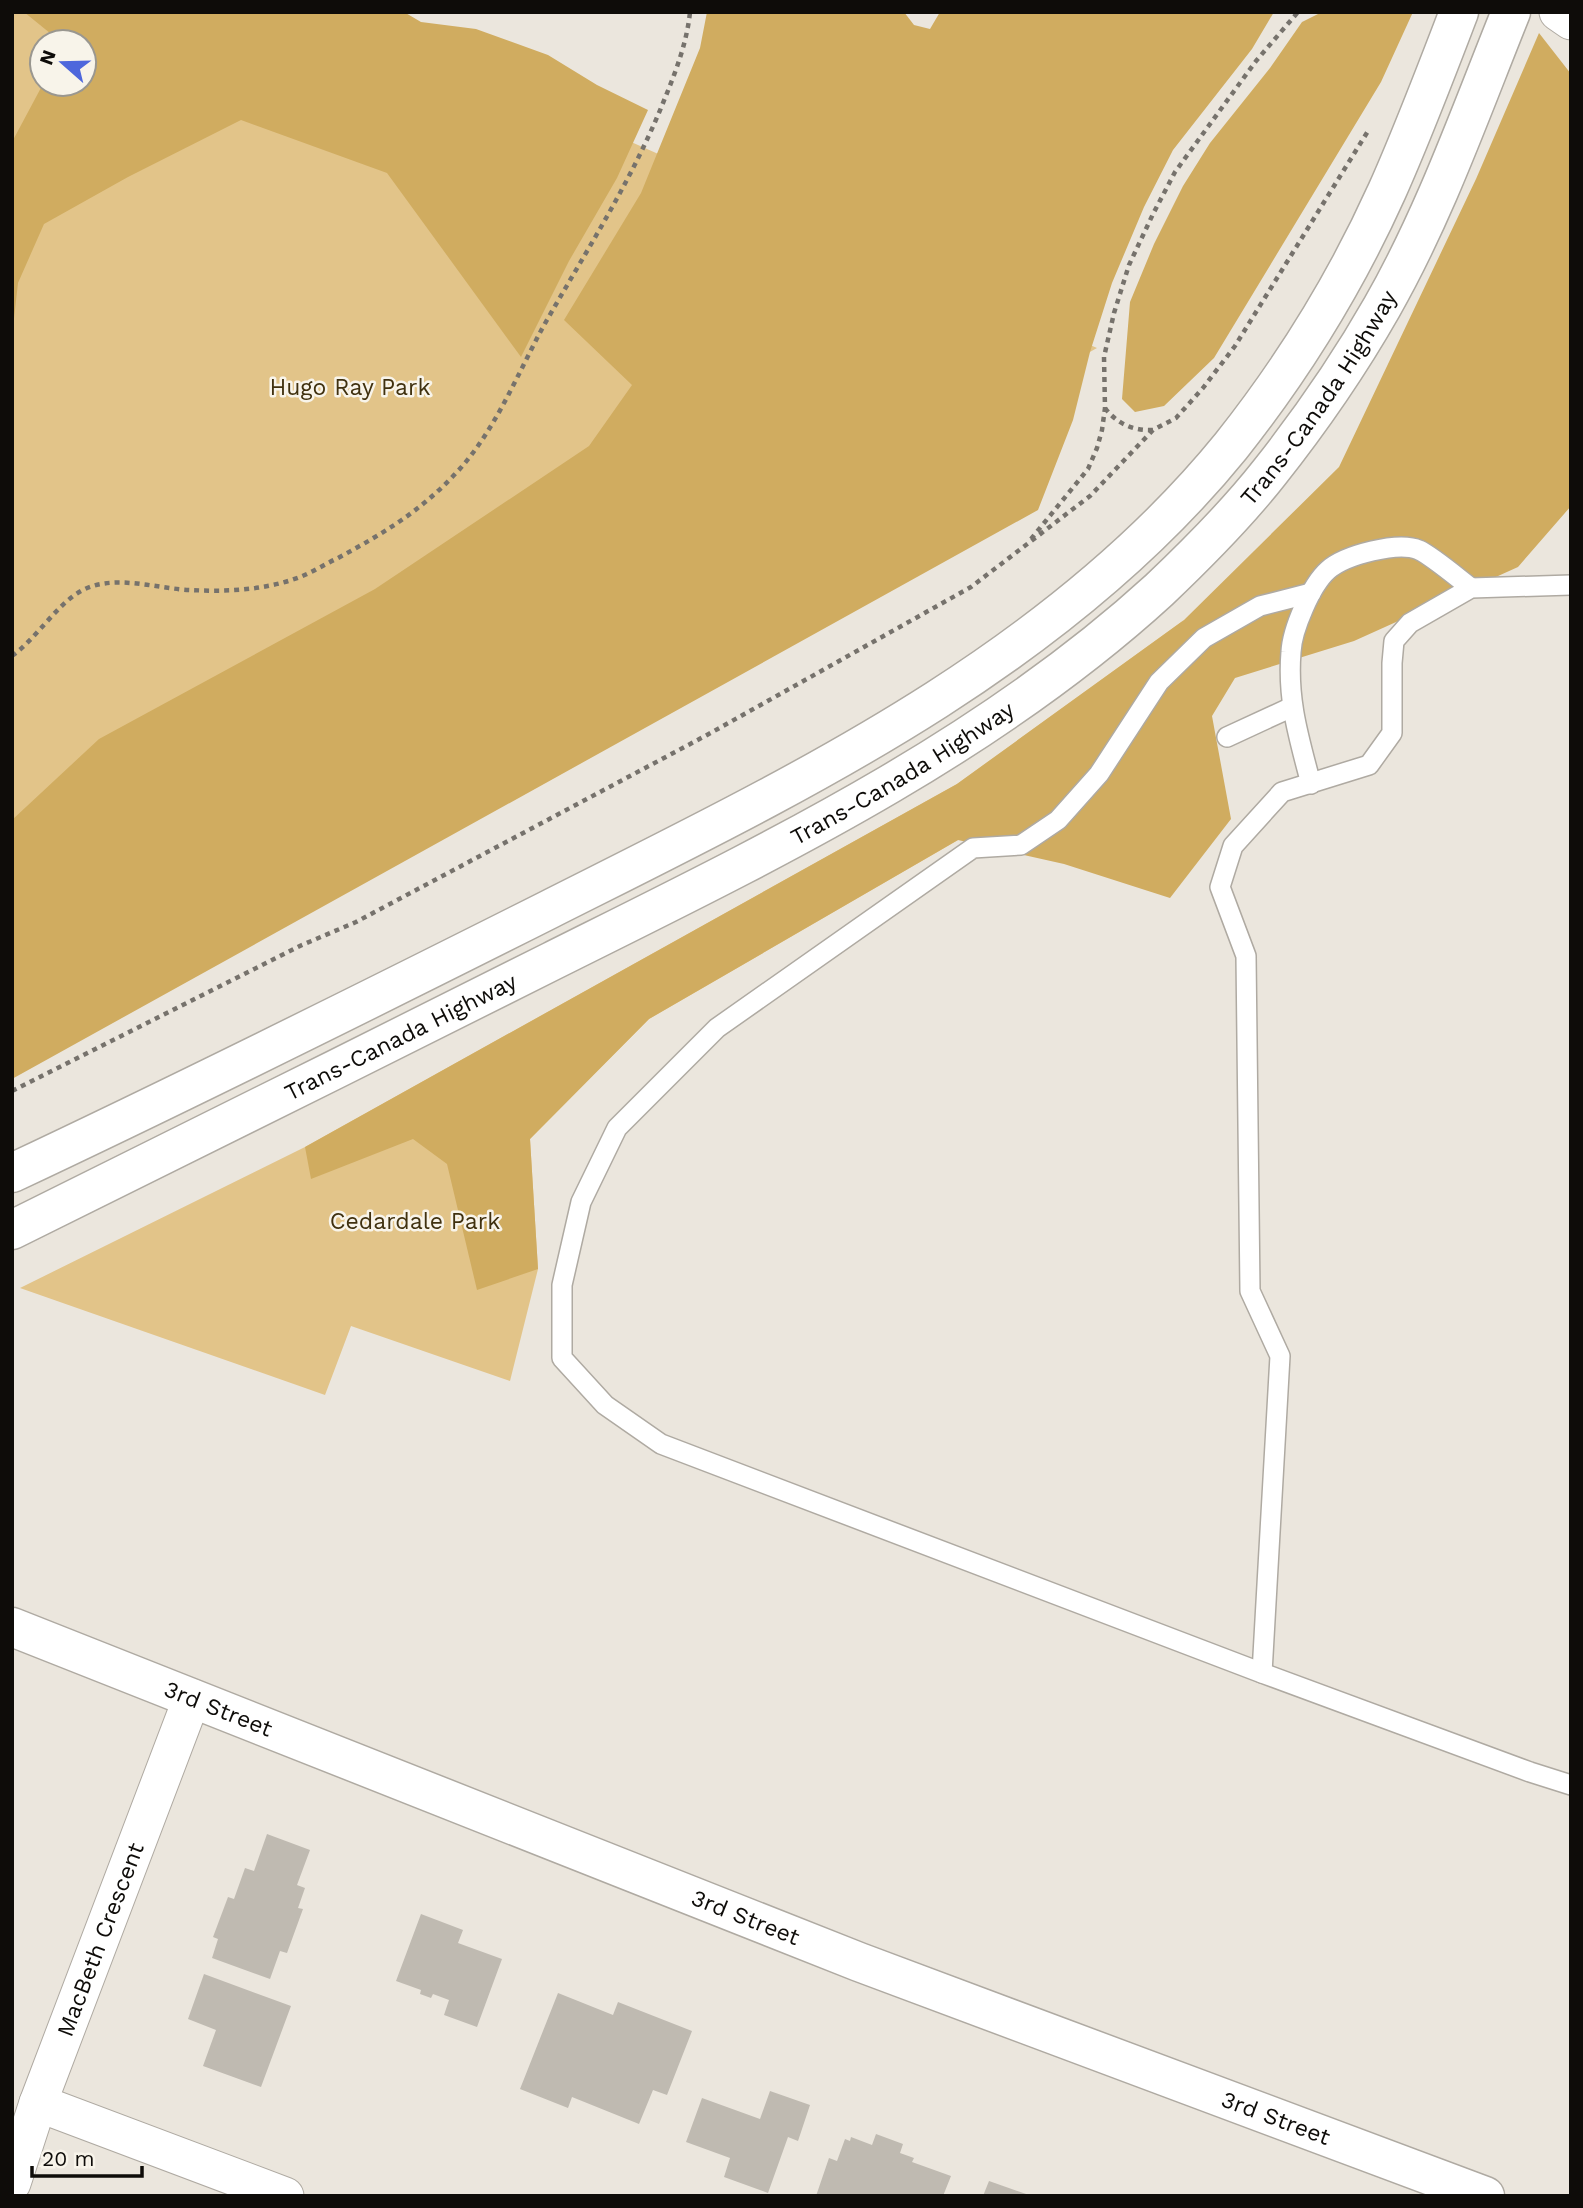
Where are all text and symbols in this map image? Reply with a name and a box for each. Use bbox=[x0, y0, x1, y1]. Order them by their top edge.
north arrow bbox=[28, 28, 98, 98]
text: N bbox=[34, 47, 61, 68]
street label: Trans-Canada Highway bbox=[1235, 285, 1402, 511]
park label: Hugo Ray Park bbox=[269, 374, 431, 401]
street label: Trans-Canada Highway bbox=[786, 695, 1019, 851]
street label: Trans-Canada Highway bbox=[280, 967, 521, 1106]
park label: Cedardale Park bbox=[330, 1208, 500, 1235]
street label: 3rd Street bbox=[160, 1675, 277, 1742]
street label: MacBeth Crescent bbox=[51, 1838, 149, 2040]
street label: 3rd Street bbox=[688, 1884, 804, 1951]
street label: 3rd Street bbox=[1218, 2085, 1334, 2151]
scale bar bbox=[32, 2134, 142, 2178]
text: 20 m bbox=[42, 2146, 94, 2171]

